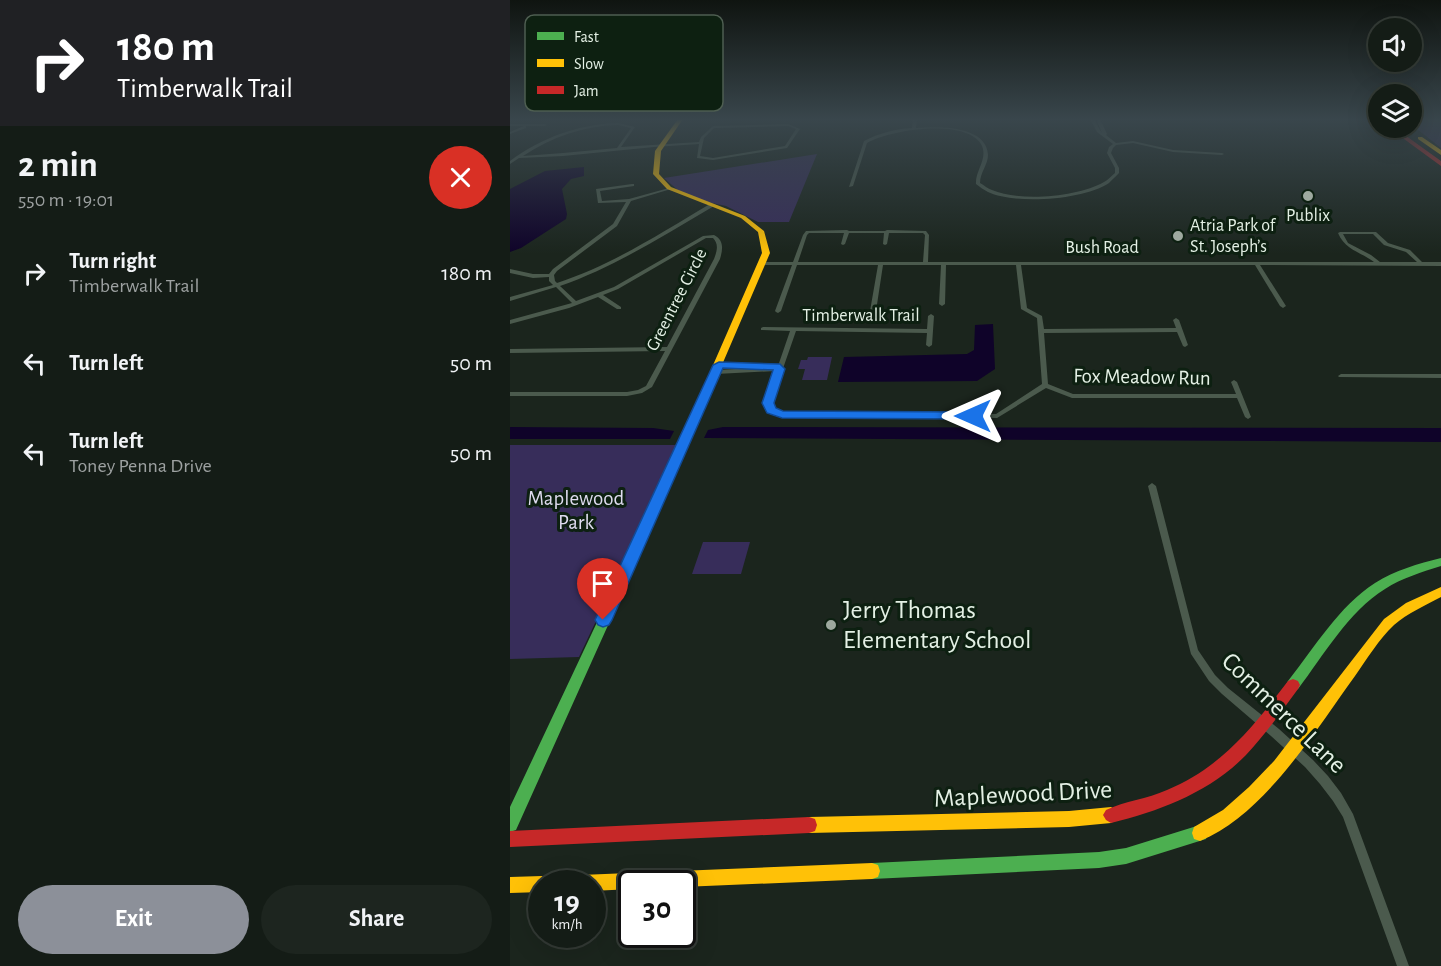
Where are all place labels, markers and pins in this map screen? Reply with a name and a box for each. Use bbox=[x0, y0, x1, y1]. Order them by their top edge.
marker: Publix bbox=[1301, 189, 1315, 203]
place label: Publix bbox=[1286, 207, 1330, 225]
place label: Atria Park of St. Joseph’s bbox=[1190, 217, 1277, 256]
marker: Atria Park of St. Joseph’s bbox=[1171, 229, 1185, 243]
pin bbox=[577, 558, 628, 620]
place label: Jerry Thomas Elementary School bbox=[843, 597, 1032, 653]
marker: Jerry Thomas Elementary School bbox=[824, 618, 838, 632]

